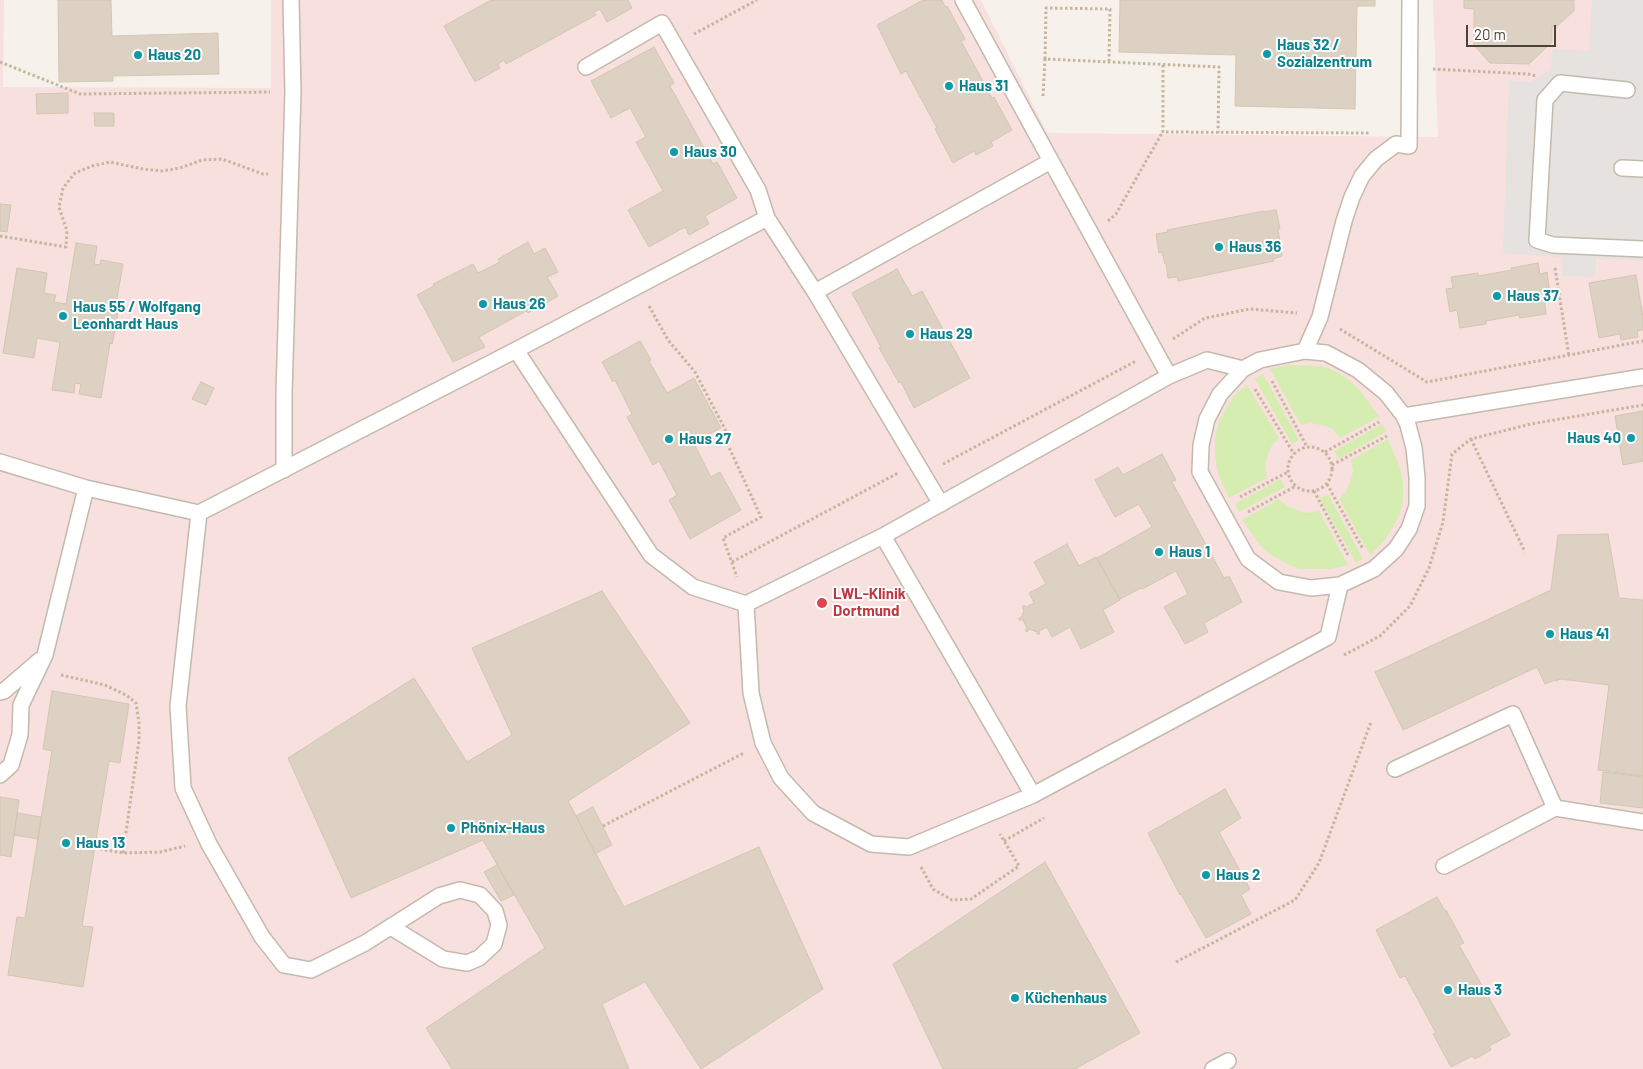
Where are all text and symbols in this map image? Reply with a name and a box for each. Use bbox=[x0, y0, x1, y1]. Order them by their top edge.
scale bar bbox=[1468, 15, 1558, 47]
text: 20 m bbox=[1474, 25, 1506, 43]
place label: Haus 32 / Sozialzentrum bbox=[1277, 36, 1372, 71]
place label: Haus 20 bbox=[148, 46, 201, 64]
marker: Haus 32 / Sozialzentrum bbox=[1261, 48, 1273, 60]
marker: Haus 20 bbox=[132, 49, 144, 61]
place label: Haus 31 bbox=[959, 77, 1008, 95]
marker: Haus 31 bbox=[943, 80, 955, 92]
place label: Haus 30 bbox=[684, 143, 737, 161]
marker: Haus 30 bbox=[668, 146, 680, 158]
place label: Haus 36 bbox=[1229, 238, 1281, 256]
marker: Haus 36 bbox=[1213, 241, 1225, 253]
place label: Haus 37 bbox=[1507, 287, 1559, 305]
marker: Haus 37 bbox=[1491, 290, 1503, 302]
place label: Haus 26 bbox=[493, 295, 545, 313]
place label: Haus 55 / Wolfgang Leonhardt Haus bbox=[73, 298, 201, 333]
marker: Haus 26 bbox=[477, 298, 489, 310]
marker: Haus 55 / Wolfgang Leonhardt Haus bbox=[57, 310, 69, 322]
place label: Haus 29 bbox=[920, 325, 972, 343]
marker: Haus 29 bbox=[904, 328, 916, 340]
place label: Haus 40 bbox=[1567, 429, 1621, 447]
place label: Haus 27 bbox=[679, 430, 731, 448]
marker: Haus 40 bbox=[1625, 432, 1637, 444]
marker: Haus 27 bbox=[663, 433, 675, 445]
place label: Haus 1 bbox=[1169, 543, 1210, 561]
marker: Haus 1 bbox=[1153, 546, 1165, 558]
place label: LWL-Klinik Dortmund bbox=[833, 585, 906, 620]
marker: LWL-Klinik Dortmund bbox=[815, 596, 829, 610]
place label: Haus 41 bbox=[1560, 625, 1609, 643]
marker: Haus 41 bbox=[1544, 628, 1556, 640]
place label: Phönix-Haus bbox=[461, 819, 545, 837]
marker: Phönix-Haus bbox=[445, 822, 457, 834]
place label: Haus 13 bbox=[76, 834, 125, 852]
marker: Haus 13 bbox=[60, 837, 72, 849]
place label: Haus 2 bbox=[1216, 866, 1260, 884]
marker: Haus 2 bbox=[1200, 869, 1212, 881]
place label: Haus 3 bbox=[1458, 981, 1502, 999]
marker: Haus 3 bbox=[1442, 984, 1454, 996]
place label: Küchenhaus bbox=[1025, 989, 1107, 1007]
marker: Küchenhaus bbox=[1009, 992, 1021, 1004]

